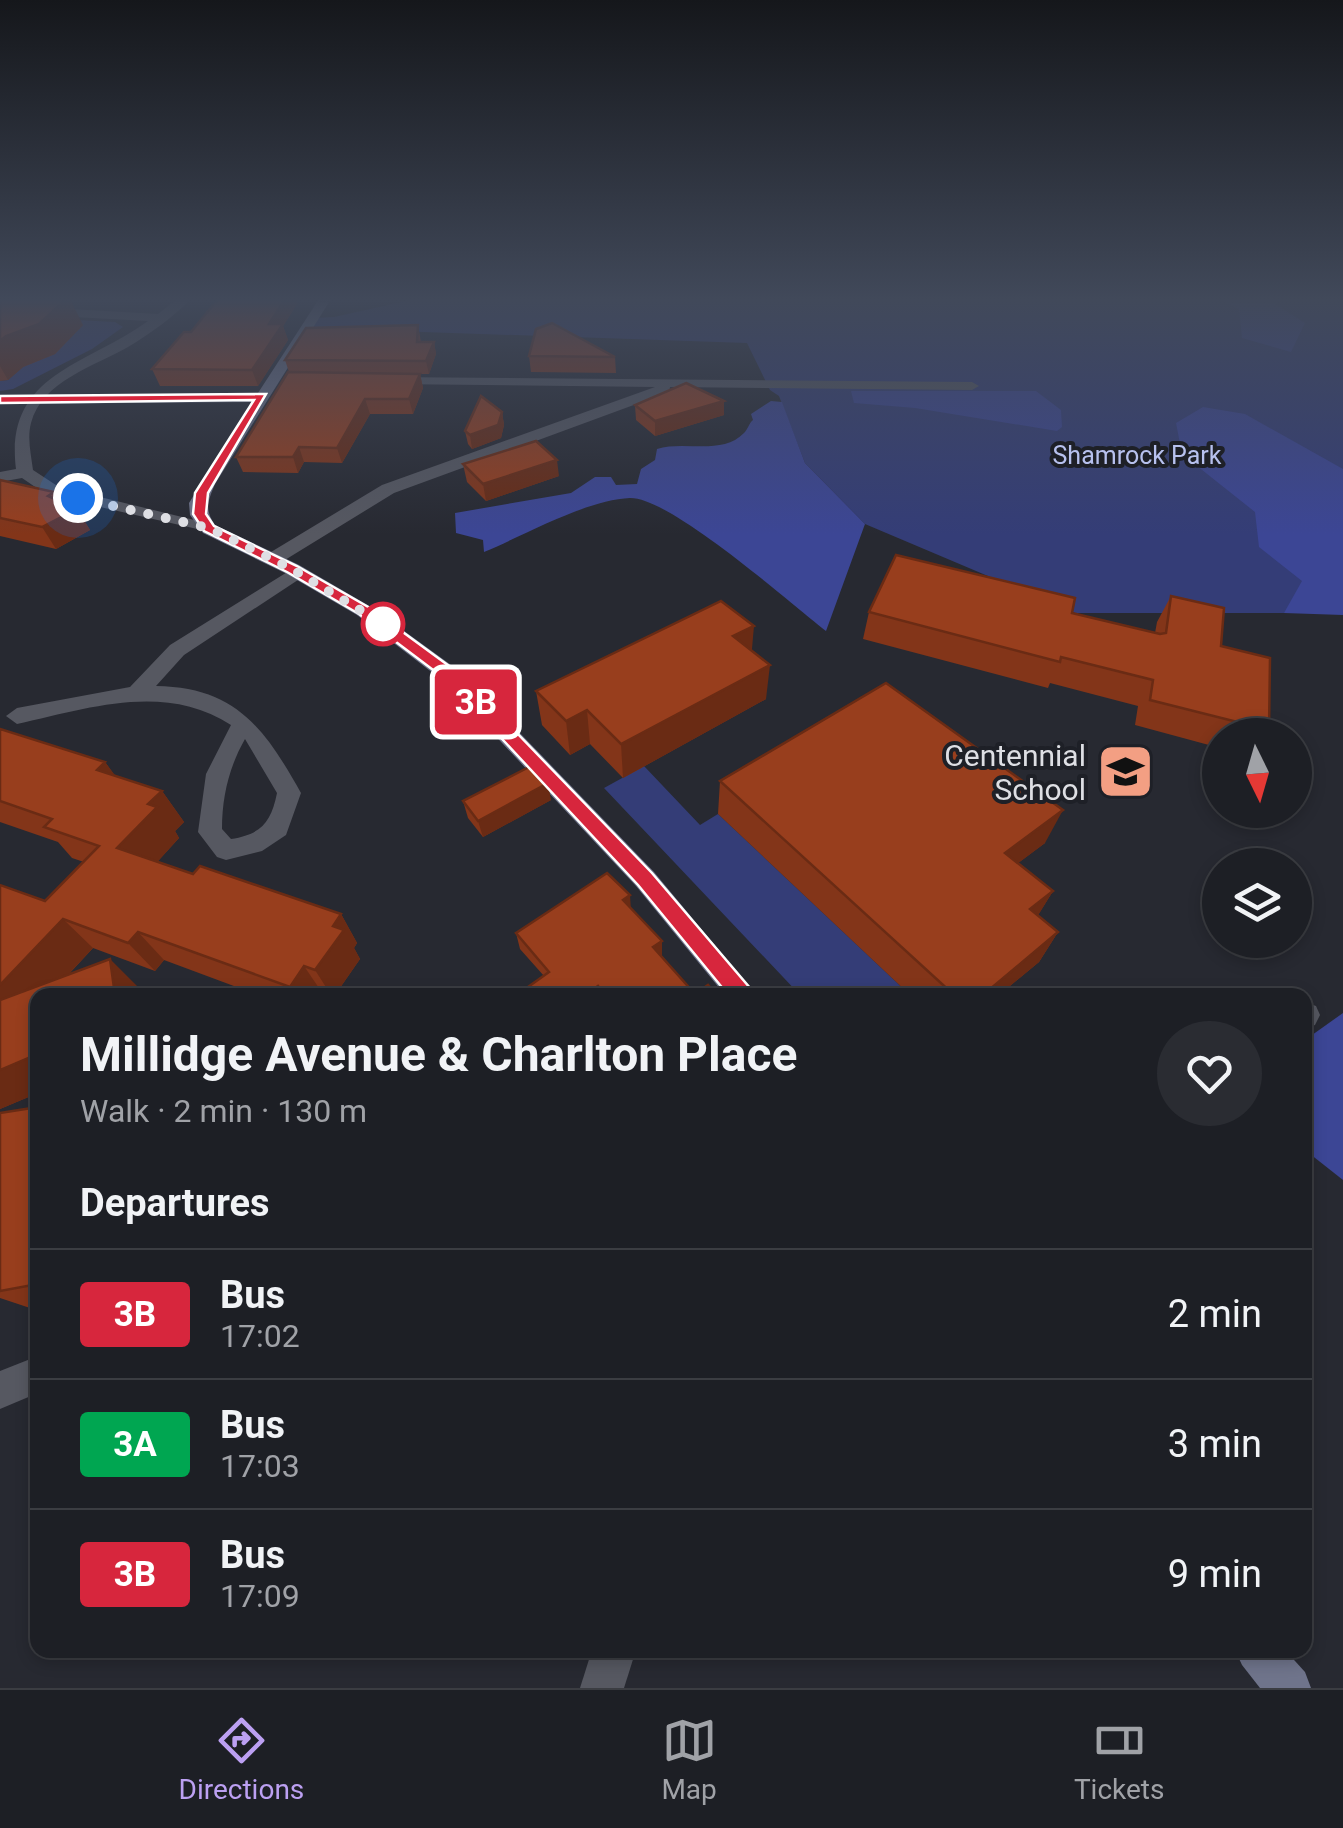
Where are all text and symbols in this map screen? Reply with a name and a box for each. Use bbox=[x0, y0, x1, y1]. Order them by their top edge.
park label: Shamrock Park bbox=[1053, 441, 1222, 470]
your location bbox=[53, 473, 103, 523]
unlabelled marker bbox=[362, 603, 404, 645]
line badge: 3B bbox=[431, 670, 521, 734]
text: 3B bbox=[455, 682, 497, 723]
north arrow bbox=[1202, 718, 1312, 828]
map controls bbox=[1202, 718, 1312, 958]
place label: Centennial School bbox=[944, 738, 1086, 807]
school or university icon: Centennial School bbox=[1095, 742, 1155, 802]
button: layers bbox=[1202, 848, 1312, 958]
button: heart bbox=[1157, 1021, 1262, 1126]
text: Millidge Avenue & Charlton Place bbox=[80, 1026, 797, 1083]
text: Walk · 2 min · 130 m bbox=[80, 1092, 367, 1130]
text: Departures bbox=[80, 1181, 270, 1225]
text: Bus bbox=[220, 1273, 285, 1317]
text: 2 min bbox=[1168, 1292, 1262, 1336]
text: 3B bbox=[114, 1294, 156, 1335]
text: 17:02 bbox=[220, 1317, 300, 1355]
text: Bus bbox=[220, 1403, 285, 1447]
text: 3 min bbox=[1168, 1422, 1262, 1466]
text: 3A bbox=[113, 1424, 157, 1465]
text: 17:03 bbox=[220, 1447, 300, 1485]
text: Bus bbox=[220, 1533, 285, 1577]
text: 9 min bbox=[1168, 1552, 1262, 1596]
text: 3B bbox=[114, 1554, 156, 1595]
text: 17:09 bbox=[220, 1577, 300, 1615]
tab: Directions bbox=[179, 1713, 304, 1806]
tab: Map bbox=[661, 1713, 717, 1806]
tab: Tickets bbox=[1074, 1713, 1164, 1806]

